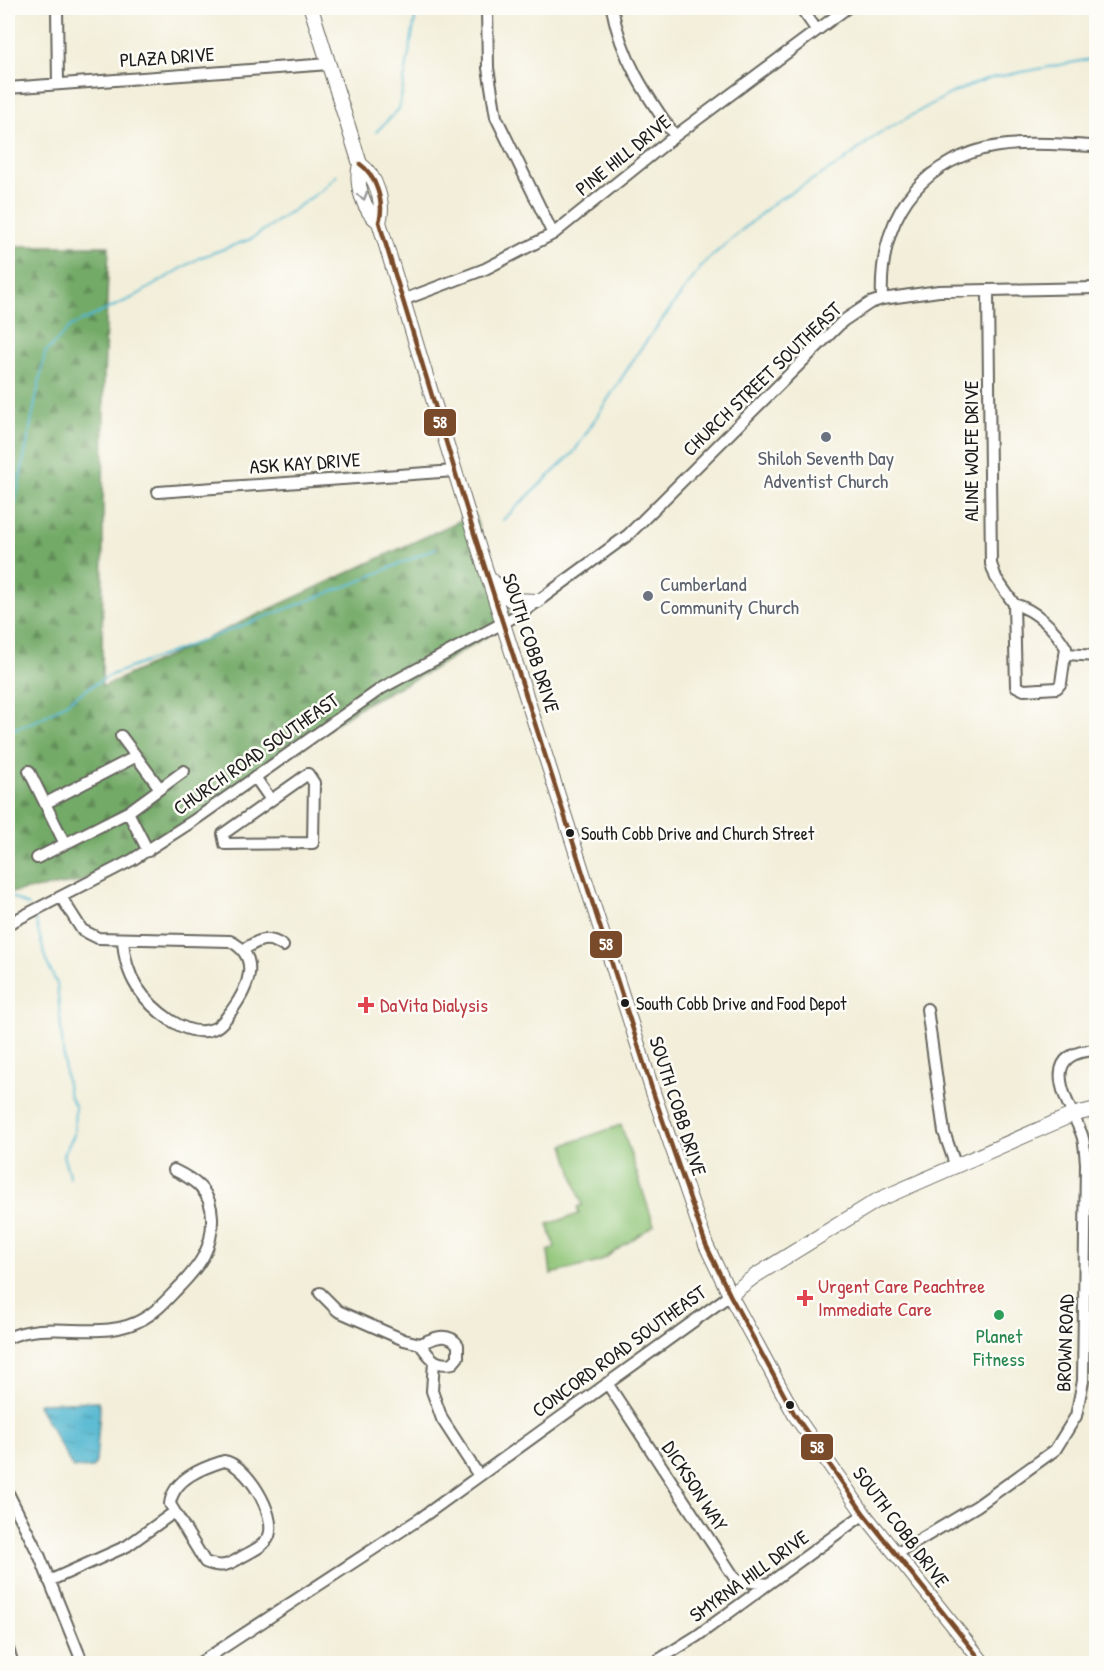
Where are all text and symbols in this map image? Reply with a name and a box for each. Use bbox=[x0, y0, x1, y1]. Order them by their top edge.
street label: PLAZA DRIVE bbox=[119, 40, 215, 73]
street label: PINE HILL DRIVE bbox=[569, 108, 676, 201]
one-way arrow bbox=[356, 190, 368, 201]
street label: CHURCH STREET SOUTHEAST bbox=[676, 295, 848, 462]
street label: ALINE WOLFE DRIVE bbox=[957, 380, 984, 522]
line badge: 58 bbox=[423, 408, 457, 437]
text: 58 bbox=[433, 411, 447, 433]
marker: Shiloh Seventh Day Adventist Church bbox=[819, 430, 833, 444]
place label: Shiloh Seventh Day Adventist Church bbox=[758, 444, 894, 494]
street label: ASK KAY DRIVE bbox=[249, 445, 361, 480]
street label: SOUTH COBB DRIVE bbox=[496, 570, 567, 716]
place label: Cumberland Community Church bbox=[660, 570, 799, 620]
marker: Cumberland Community Church bbox=[641, 589, 655, 603]
street label: CHURCH ROAD SOUTHEAST bbox=[167, 686, 344, 821]
place label: South Cobb Drive and Church Street bbox=[581, 821, 815, 846]
marker: South Cobb Drive and Church Street bbox=[564, 827, 576, 839]
line badge: 58 bbox=[589, 930, 623, 959]
text: 58 bbox=[599, 933, 613, 955]
place label: DaVita Dialysis bbox=[380, 991, 488, 1018]
place label: South Cobb Drive and Food Depot bbox=[636, 991, 847, 1016]
marker: DaVita Dialysis bbox=[357, 996, 375, 1014]
marker: South Cobb Drive and Food Depot bbox=[619, 997, 631, 1009]
street label: SOUTH COBB DRIVE bbox=[643, 1033, 714, 1179]
place label: Urgent Care Peachtree Immediate Care bbox=[818, 1272, 985, 1322]
street label: CONCORD ROAD SOUTHEAST bbox=[526, 1278, 712, 1423]
marker: Urgent Care Peachtree Immediate Care bbox=[796, 1289, 814, 1307]
street label: BROWN ROAD bbox=[1049, 1293, 1080, 1392]
marker: Planet Fitness bbox=[992, 1308, 1006, 1322]
place label: Planet Fitness bbox=[972, 1322, 1025, 1372]
unlabelled marker bbox=[784, 1399, 796, 1411]
line badge: 58 bbox=[800, 1433, 834, 1461]
street label: DICKSON WAY bbox=[656, 1436, 735, 1536]
text: 58 bbox=[810, 1436, 824, 1458]
street label: SOUTH COBB DRIVE bbox=[847, 1461, 956, 1593]
street label: SMYRNA HILL DRIVE bbox=[684, 1523, 814, 1628]

